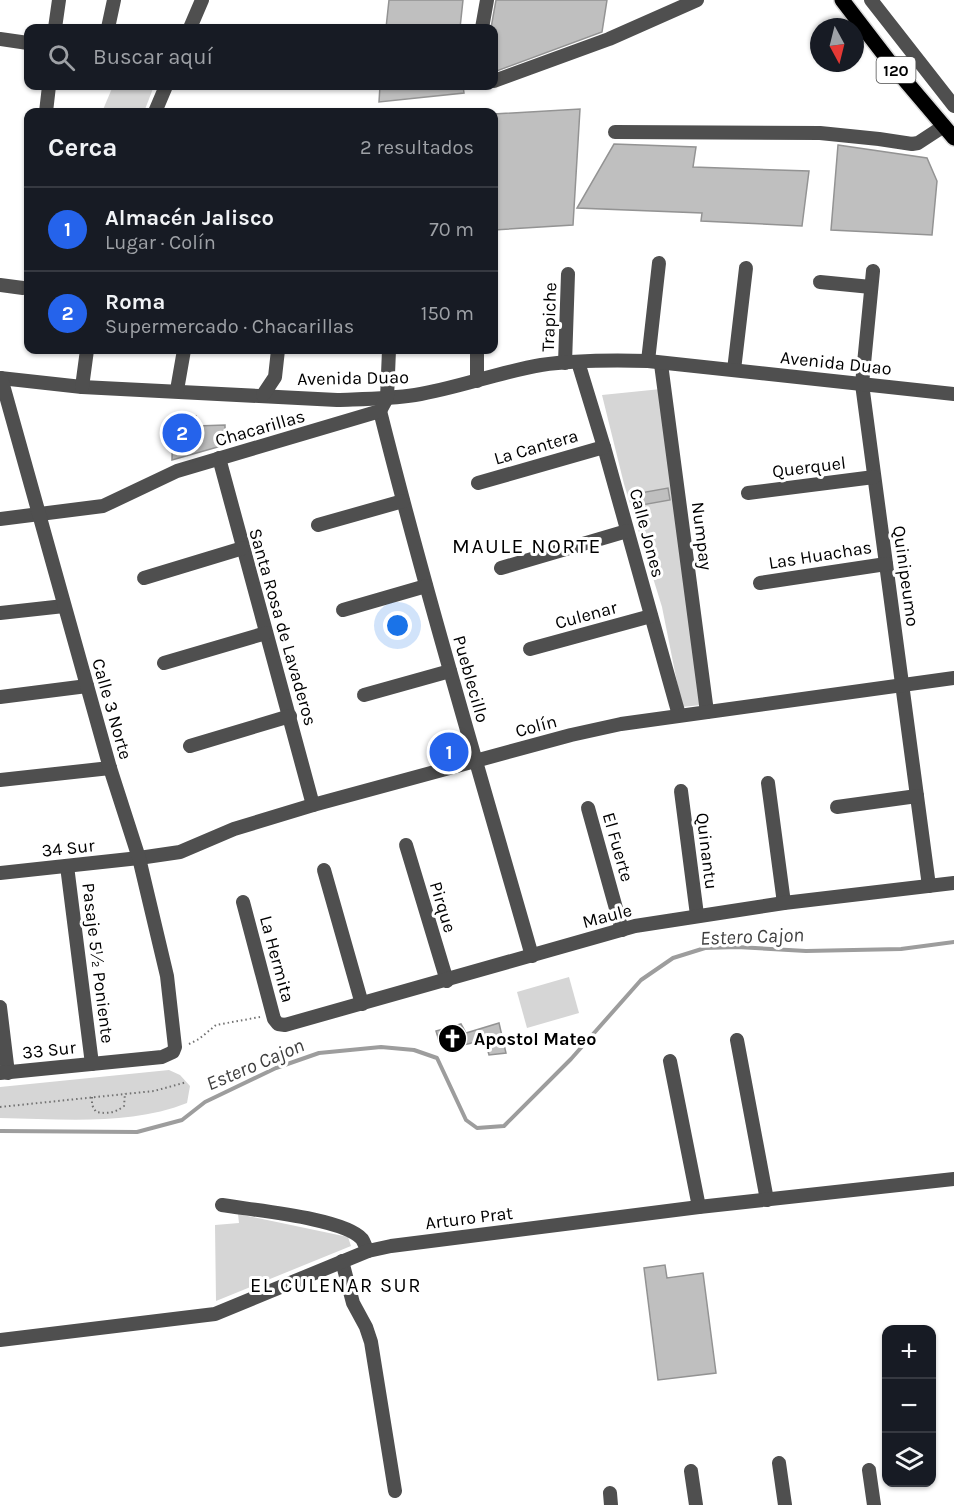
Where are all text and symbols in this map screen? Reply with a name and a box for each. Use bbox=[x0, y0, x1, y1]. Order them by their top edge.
north arrow bbox=[810, 18, 864, 72]
search box bbox=[24, 24, 498, 90]
icon: search bbox=[45, 41, 78, 74]
text: Buscar aquí bbox=[93, 44, 213, 70]
road number: 120 bbox=[876, 57, 916, 83]
text: Cerca bbox=[48, 132, 117, 163]
text: 2 resultados bbox=[360, 136, 474, 159]
text: Almacén Jalisco bbox=[105, 205, 274, 231]
text: 1 bbox=[64, 218, 71, 241]
text: 70 m bbox=[429, 218, 474, 241]
text: Lugar · Colín bbox=[105, 231, 216, 254]
street label: Trapiche bbox=[537, 282, 561, 352]
text: Roma bbox=[105, 289, 165, 315]
text: 2 bbox=[61, 302, 74, 325]
text: 150 m bbox=[421, 302, 474, 325]
text: Supermercado · Chacarillas bbox=[105, 315, 354, 338]
street label: Avenida Duao bbox=[779, 346, 893, 380]
street label: Avenida Duao bbox=[297, 366, 409, 390]
street label: Chacarillas bbox=[213, 405, 307, 451]
pin: 2 bbox=[162, 410, 201, 456]
street label: La Cantera bbox=[491, 424, 581, 470]
street label: Querquel bbox=[771, 452, 847, 482]
street label: Calle Jones bbox=[625, 486, 669, 580]
street label: Numpay bbox=[687, 500, 717, 572]
street label: Quinipeumo bbox=[888, 524, 924, 628]
street label: Santa Rosa de Lavaderos bbox=[244, 526, 322, 728]
district label: MAULE NORTE bbox=[452, 534, 602, 558]
street label: Las Huachas bbox=[767, 536, 873, 574]
street label: Culenar bbox=[552, 596, 620, 634]
your location bbox=[383, 611, 412, 640]
street label: Pueblecillo bbox=[448, 633, 494, 725]
street label: Calle 3 Norte bbox=[87, 656, 137, 762]
street label: Colín bbox=[513, 710, 559, 742]
pin: 1 bbox=[430, 730, 468, 774]
street label: El Fuerte bbox=[598, 810, 638, 884]
street label: Quinantu bbox=[691, 811, 723, 891]
street label: 34 Sur bbox=[40, 834, 96, 862]
street label: Pirque bbox=[425, 879, 461, 935]
street label: Pasaje 5½ Poniente bbox=[77, 881, 119, 1045]
street label: Maule bbox=[580, 899, 634, 933]
street label: La Hermita bbox=[255, 913, 299, 1005]
water label: Estero Cajon bbox=[700, 923, 804, 950]
church icon: Apostol Mateo bbox=[437, 1023, 469, 1055]
place label: Apostol Mateo bbox=[474, 1028, 596, 1050]
water label: Estero Cajon bbox=[203, 1034, 308, 1095]
street label: 33 Sur bbox=[21, 1036, 77, 1064]
street label: Arturo Prat bbox=[424, 1202, 514, 1234]
district label: EL CULENAR SUR bbox=[250, 1274, 422, 1297]
map controls bbox=[882, 1325, 936, 1487]
button: + bbox=[882, 1325, 936, 1379]
button: − bbox=[882, 1379, 936, 1433]
button: layers bbox=[882, 1433, 936, 1487]

